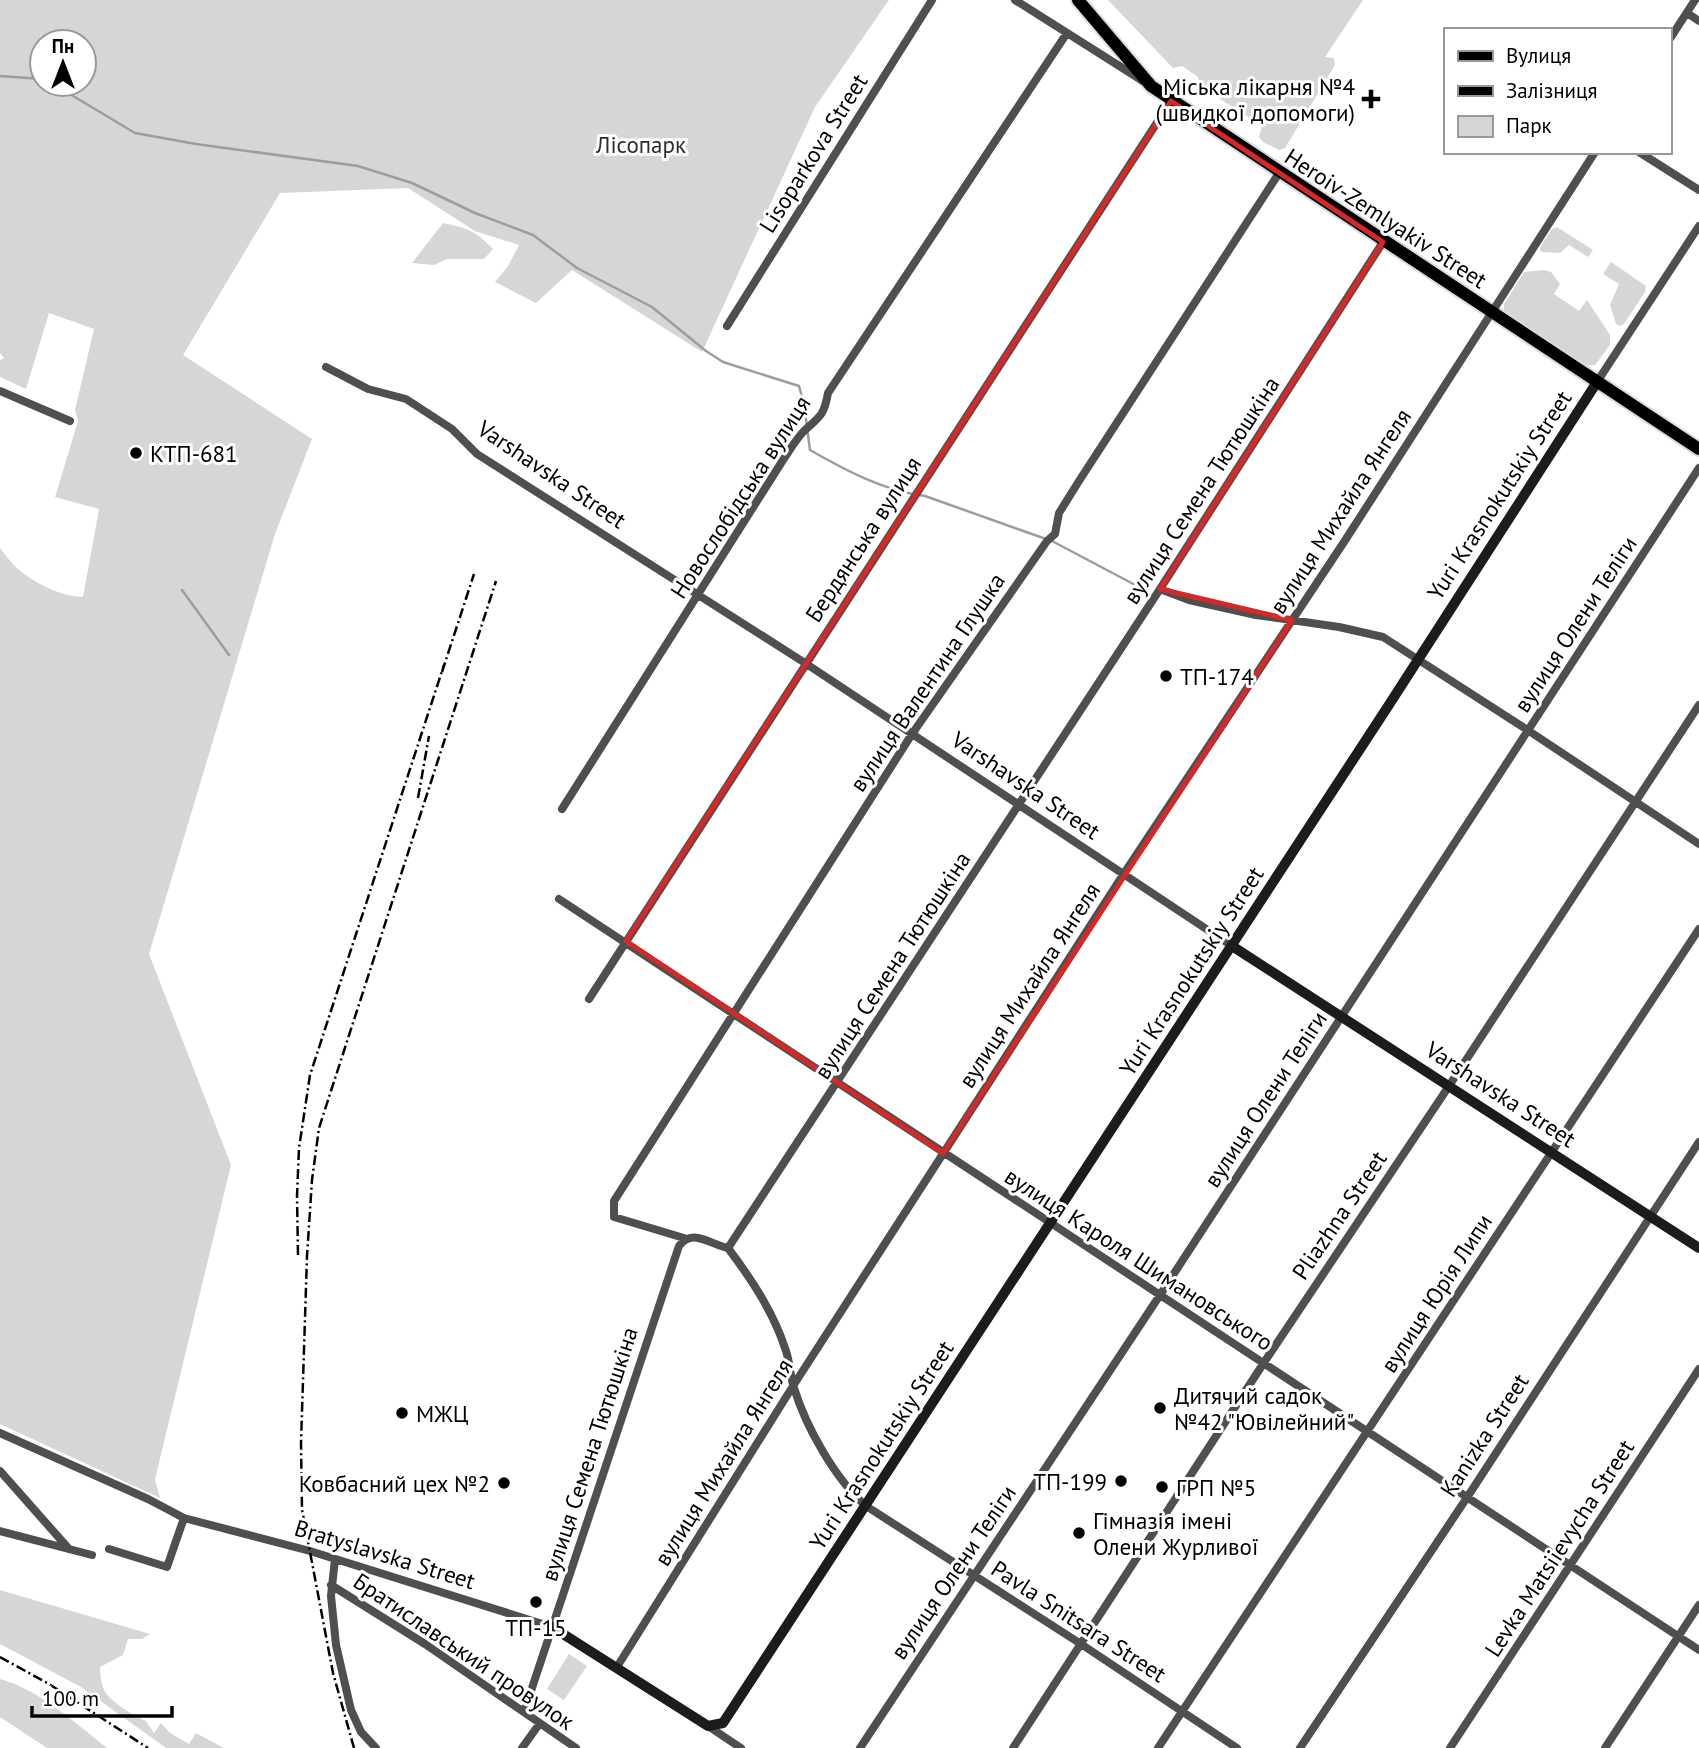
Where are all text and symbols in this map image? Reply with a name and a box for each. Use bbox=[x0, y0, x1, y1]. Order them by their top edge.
north arrow bbox=[28, 28, 98, 98]
legend bbox=[1444, 28, 1671, 154]
text: Пн bbox=[52, 34, 74, 58]
text: Вулиця bbox=[1506, 42, 1571, 69]
street label: Lisoparkova Street bbox=[753, 68, 874, 238]
place label: Міська лікарня №4 (швидкої допомоги) bbox=[1155, 72, 1355, 127]
text: Залізниця bbox=[1506, 77, 1598, 104]
marker: Міська лікарня №4 (швидкої допомоги) bbox=[1361, 89, 1381, 109]
text: Парк bbox=[1506, 112, 1552, 139]
park label: Лісопарк bbox=[595, 130, 686, 159]
street label: Heroiv-Zemlyakiv Street bbox=[1279, 142, 1493, 294]
street label: вулиця Семена Тютюшкіна bbox=[1117, 371, 1285, 609]
street label: Yuri Krasnokutskiy Street bbox=[1420, 385, 1578, 605]
street label: Новослобідська вулиця bbox=[664, 390, 816, 604]
street label: вулиця Михайла Янгеля bbox=[1263, 403, 1417, 619]
street label: Varshavska Street bbox=[471, 413, 632, 534]
place label: КТП-681 bbox=[150, 439, 238, 468]
marker: КТП-681 bbox=[128, 445, 144, 461]
street label: Бердянська вулиця bbox=[799, 451, 927, 627]
street label: вулиця Олени Теліги bbox=[1507, 530, 1643, 718]
street label: вулиця Валентина Глушка bbox=[843, 567, 1011, 797]
place label: ТП-174 bbox=[1180, 662, 1254, 691]
marker: ТП-174 bbox=[1158, 668, 1174, 684]
street label: Varshavska Street bbox=[945, 724, 1106, 845]
street label: вулиця Семена Тютюшкіна bbox=[808, 846, 976, 1084]
street label: Yuri Krasnokutskiy Street bbox=[1112, 861, 1270, 1081]
street label: вулиця Михайла Янгеля bbox=[952, 877, 1106, 1093]
street label: вулиця Олени Теліги bbox=[1197, 1005, 1333, 1193]
street label: Varshavska Street bbox=[1420, 1034, 1582, 1153]
street label: Pliazhna Street bbox=[1285, 1145, 1393, 1285]
street label: вулиця Кароля Шимановського bbox=[999, 1161, 1279, 1357]
street label: вулиця Юрія Липи bbox=[1374, 1208, 1498, 1378]
street label: вулиця Семена Тютюшкіна bbox=[534, 1323, 644, 1585]
street label: Yuri Krasnokutskiy Street bbox=[802, 1335, 960, 1555]
street label: вулиця Михайла Янгеля bbox=[647, 1353, 799, 1571]
street label: Kanizka Street bbox=[1433, 1368, 1535, 1502]
place label: Дитячий садок №42 "Ювілейний" bbox=[1174, 1381, 1354, 1436]
place label: МЖЦ bbox=[416, 1399, 469, 1428]
marker: Дитячий садок №42 "Ювілейний" bbox=[1152, 1400, 1168, 1416]
marker: МЖЦ bbox=[394, 1405, 410, 1421]
street label: Levka Matsiievycha Street bbox=[1478, 1434, 1640, 1662]
place label: ТП-199 bbox=[1033, 1467, 1107, 1496]
place label: Ковбасний цех №2 bbox=[299, 1469, 490, 1498]
marker: ТП-199 bbox=[1113, 1473, 1129, 1489]
place label: ГРП №5 bbox=[1176, 1473, 1256, 1502]
marker: Ковбасний цех №2 bbox=[496, 1475, 512, 1491]
street label: вулиця Олени Теліги bbox=[884, 1479, 1022, 1665]
marker: ГРП №5 bbox=[1154, 1479, 1170, 1495]
place label: Гімназія імені Олени Журливої bbox=[1093, 1506, 1258, 1561]
street label: Bratyslavska Street bbox=[291, 1513, 479, 1595]
marker: Гімназія імені Олени Журливої bbox=[1071, 1525, 1087, 1541]
street label: Pavla Snitsara Street bbox=[986, 1554, 1172, 1688]
street label: Братиславський провулок bbox=[348, 1566, 580, 1736]
marker: ТП-15 bbox=[528, 1594, 544, 1610]
place label: ТП-15 bbox=[505, 1613, 567, 1642]
scale bar bbox=[32, 1674, 172, 1718]
text: 100 m bbox=[42, 1685, 99, 1712]

